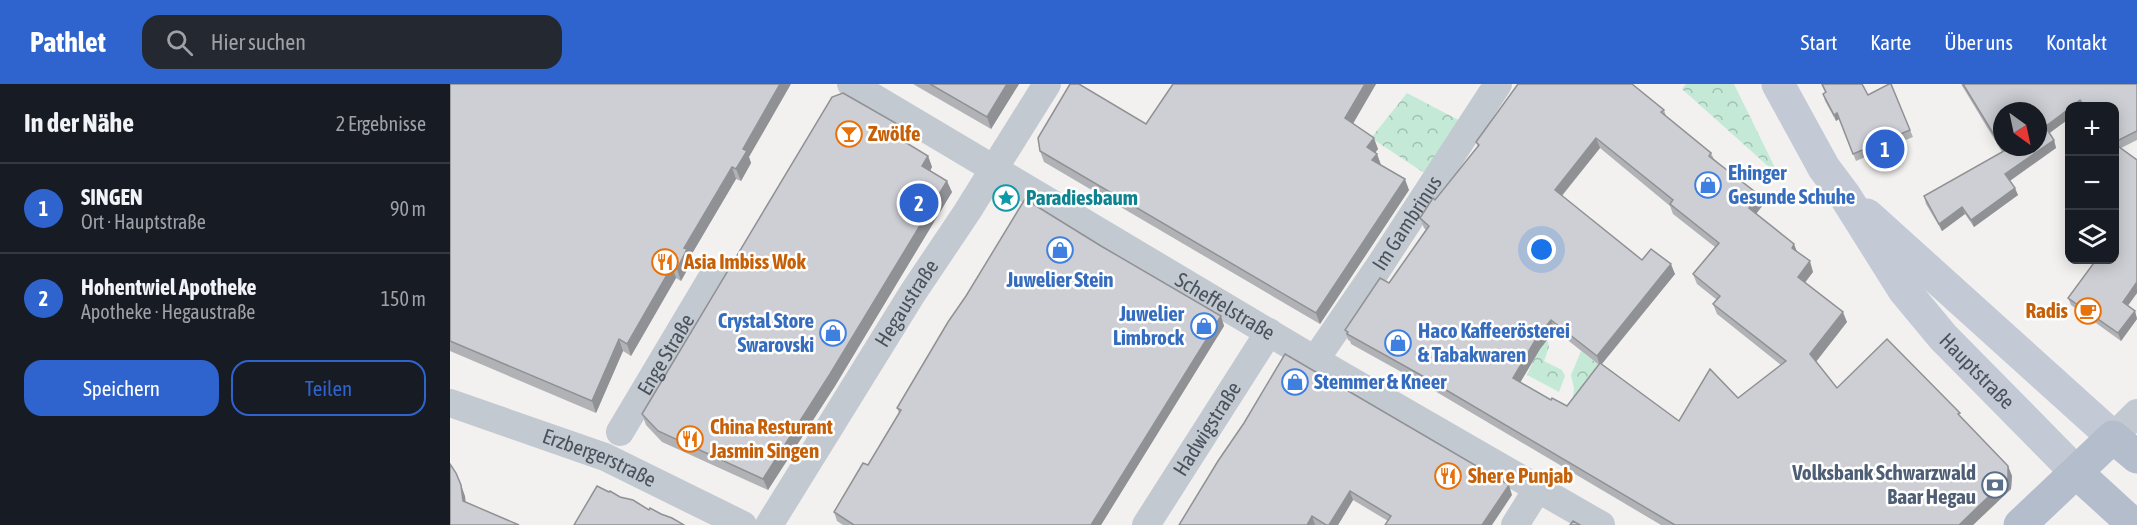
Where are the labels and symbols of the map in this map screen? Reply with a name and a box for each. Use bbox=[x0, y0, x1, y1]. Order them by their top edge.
north arrow bbox=[1993, 102, 2047, 156]
bar icon: Zwölfe bbox=[834, 119, 864, 149]
place label: Zwölfe bbox=[868, 121, 921, 145]
pin: 1 bbox=[1866, 126, 1904, 172]
place label: Ehinger Gesunde Schuhe bbox=[1728, 160, 1855, 208]
shop icon: Ehinger Gesunde Schuhe bbox=[1693, 170, 1723, 200]
street label: Im Gambrinus bbox=[1367, 171, 1446, 275]
pin: 2 bbox=[900, 180, 938, 226]
place icon: Paradiesbaum bbox=[991, 183, 1021, 213]
place label: Paradiesbaum bbox=[1026, 185, 1138, 209]
shop icon: Juwelier Stein bbox=[1045, 235, 1075, 265]
your location bbox=[1527, 235, 1556, 264]
restaurant icon: Asia Imbiss Wok bbox=[650, 247, 680, 277]
place label: Asia Imbiss Wok bbox=[683, 249, 807, 273]
street label: Hegaustraße bbox=[869, 255, 943, 351]
place label: Juwelier Stein bbox=[1006, 267, 1113, 291]
street label: Scheffelstraße bbox=[1171, 267, 1279, 344]
cafe icon: Radis bbox=[2073, 296, 2103, 326]
place label: Radis bbox=[2026, 298, 2069, 322]
place label: Juwelier Limbrock bbox=[1113, 301, 1185, 349]
place label: Crystal Store Swarovski bbox=[718, 308, 814, 356]
street label: Enge Straße bbox=[632, 309, 699, 399]
shop icon: Juwelier Limbrock bbox=[1189, 311, 1219, 341]
shop icon: Crystal Store Swarovski bbox=[818, 318, 848, 348]
place label: Haco Kaffeerösterei & Tabakwaren bbox=[1418, 318, 1570, 366]
shop icon: Haco Kaffeerösterei & Tabakwaren bbox=[1383, 328, 1413, 358]
street label: Hauptstraße bbox=[1935, 328, 2020, 413]
shop icon: Stemmer & Kneer bbox=[1280, 367, 1310, 397]
place label: Stemmer & Kneer bbox=[1314, 369, 1447, 393]
street label: Hadwigstraße bbox=[1168, 377, 1245, 480]
place label: China Resturant Jasmin Singen bbox=[709, 414, 833, 462]
street label: Erzbergerstraße bbox=[540, 423, 660, 491]
restaurant icon: China Resturant Jasmin Singen bbox=[675, 424, 705, 454]
place label: Volksbank Schwarzwald Baar Hegau bbox=[1791, 460, 1976, 508]
restaurant icon: Sher e Punjab bbox=[1433, 461, 1463, 491]
place label: Sher e Punjab bbox=[1468, 463, 1573, 487]
bank icon: Volksbank Schwarzwald Baar Hegau bbox=[1980, 470, 2010, 500]

